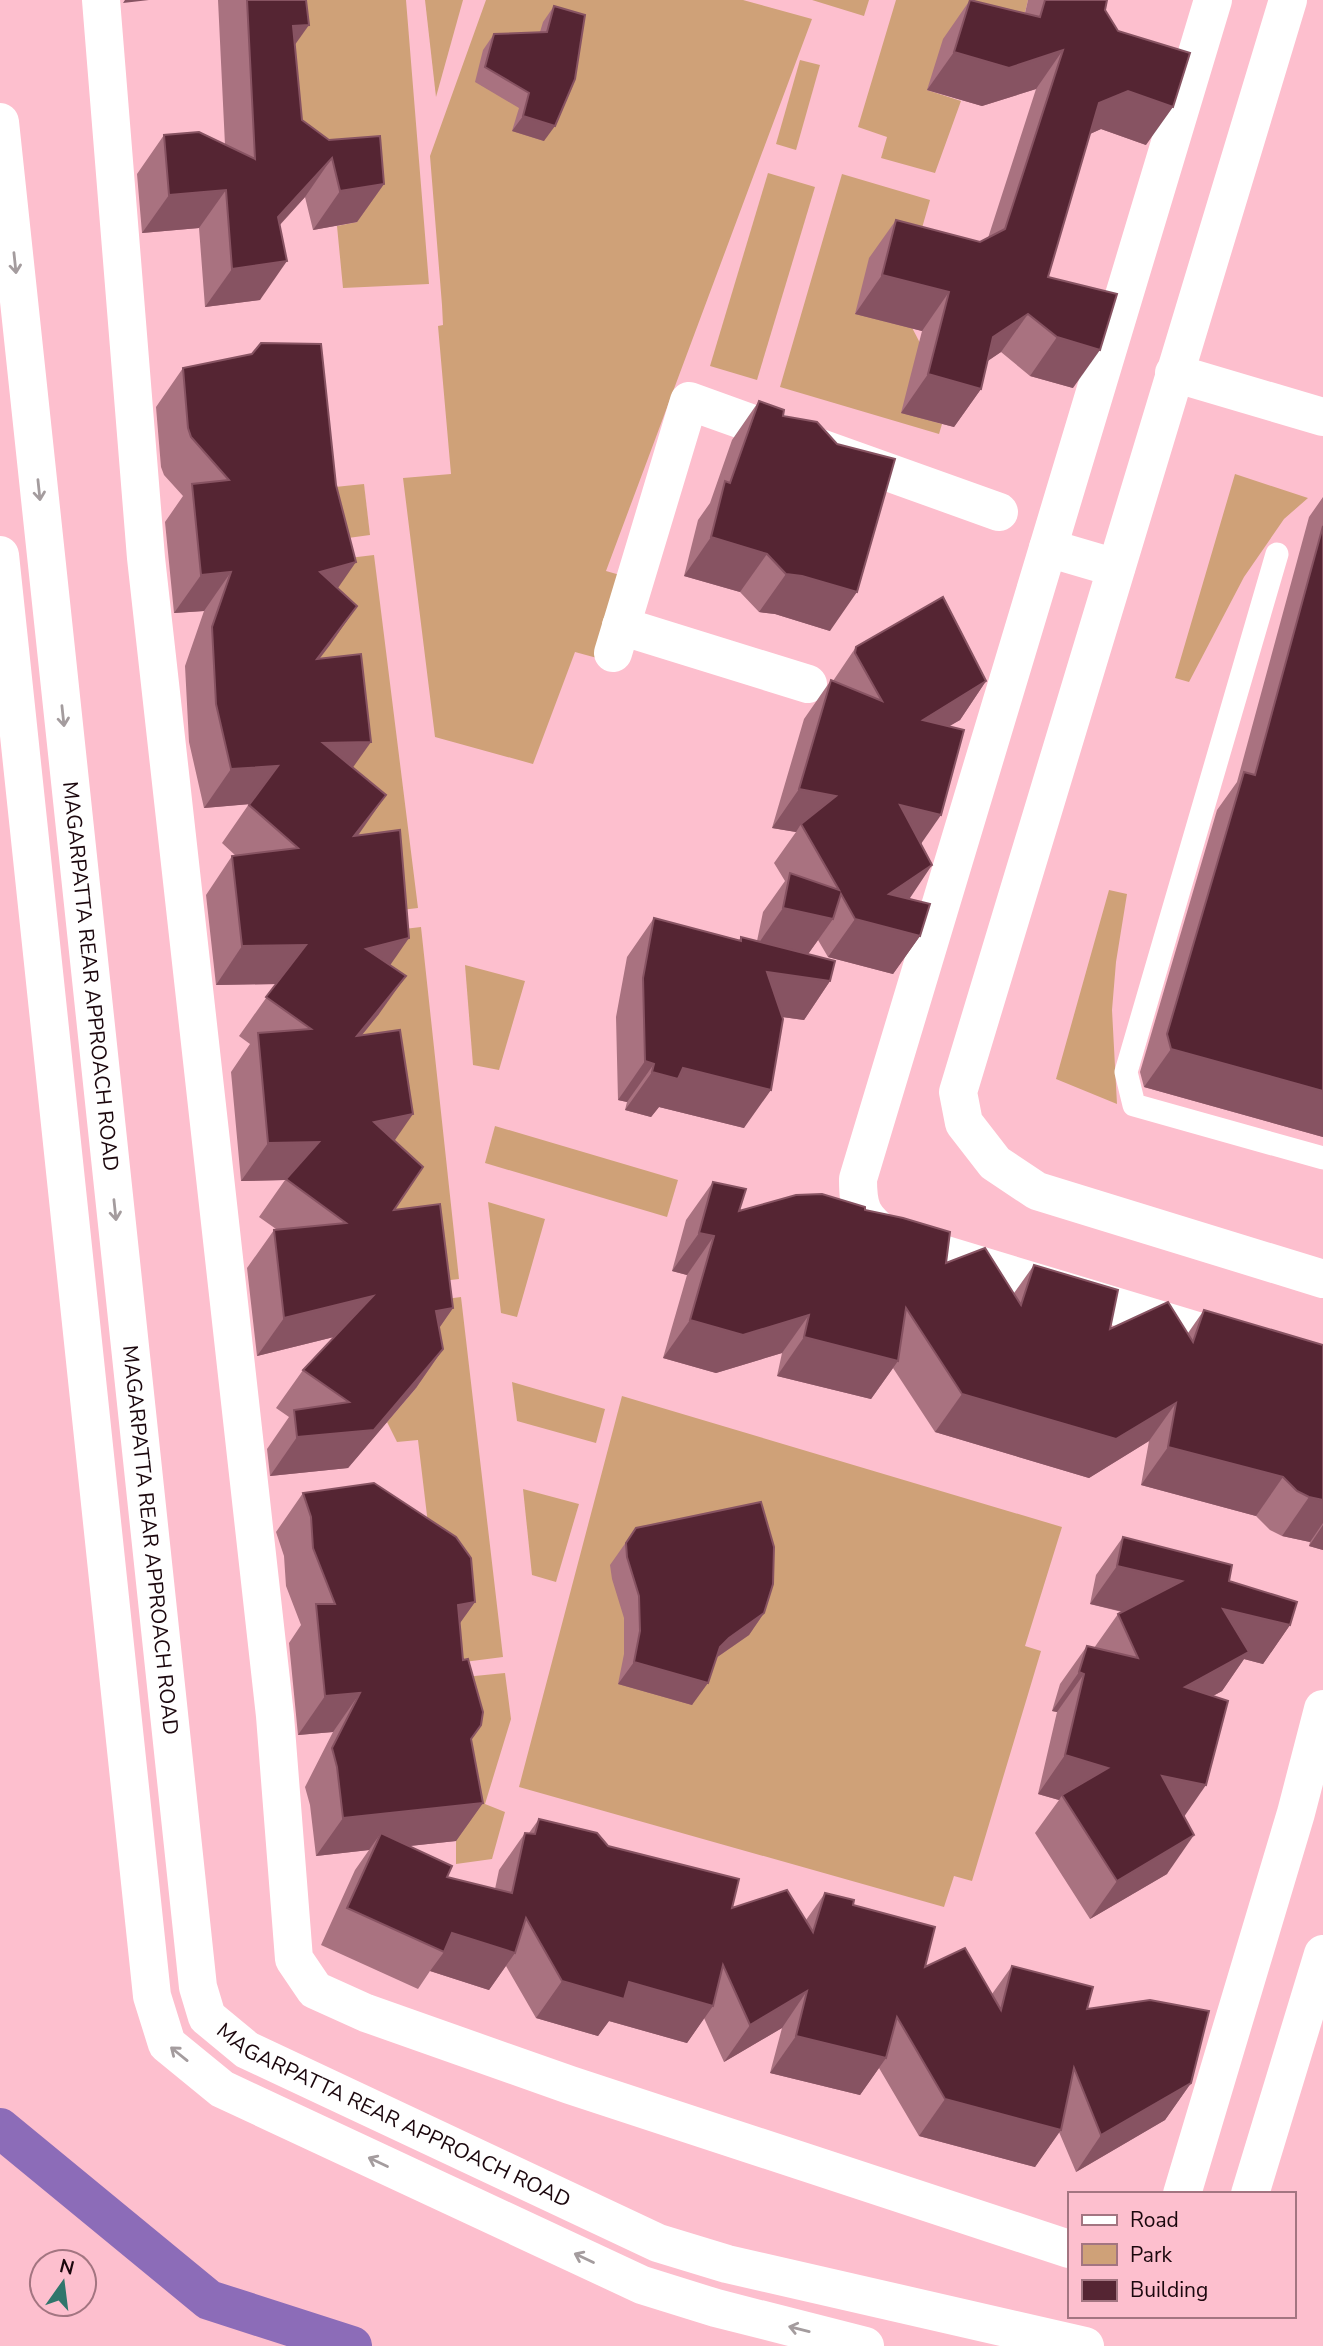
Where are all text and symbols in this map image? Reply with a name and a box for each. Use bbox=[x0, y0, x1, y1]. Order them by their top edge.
one-way arrow bbox=[9, 252, 22, 274]
one-way arrow bbox=[33, 478, 46, 500]
one-way arrow bbox=[57, 704, 70, 727]
street label: MAGARPATTA REAR APPROACH ROAD bbox=[56, 780, 125, 1172]
one-way arrow bbox=[109, 1198, 122, 1221]
street label: MAGARPATTA REAR APPROACH ROAD bbox=[116, 1344, 185, 1736]
street label: MAGARPATTA REAR APPROACH ROAD bbox=[211, 2017, 575, 2214]
one-way arrow bbox=[171, 2046, 189, 2061]
one-way arrow bbox=[368, 2155, 389, 2168]
legend bbox=[1068, 2192, 1295, 2318]
text: Road bbox=[1130, 2206, 1179, 2234]
text: Park bbox=[1130, 2241, 1172, 2269]
north arrow bbox=[28, 2248, 98, 2318]
one-way arrow bbox=[574, 2251, 595, 2264]
text: N bbox=[57, 2253, 77, 2282]
text: Building bbox=[1130, 2276, 1208, 2304]
one-way arrow bbox=[788, 2322, 811, 2335]

